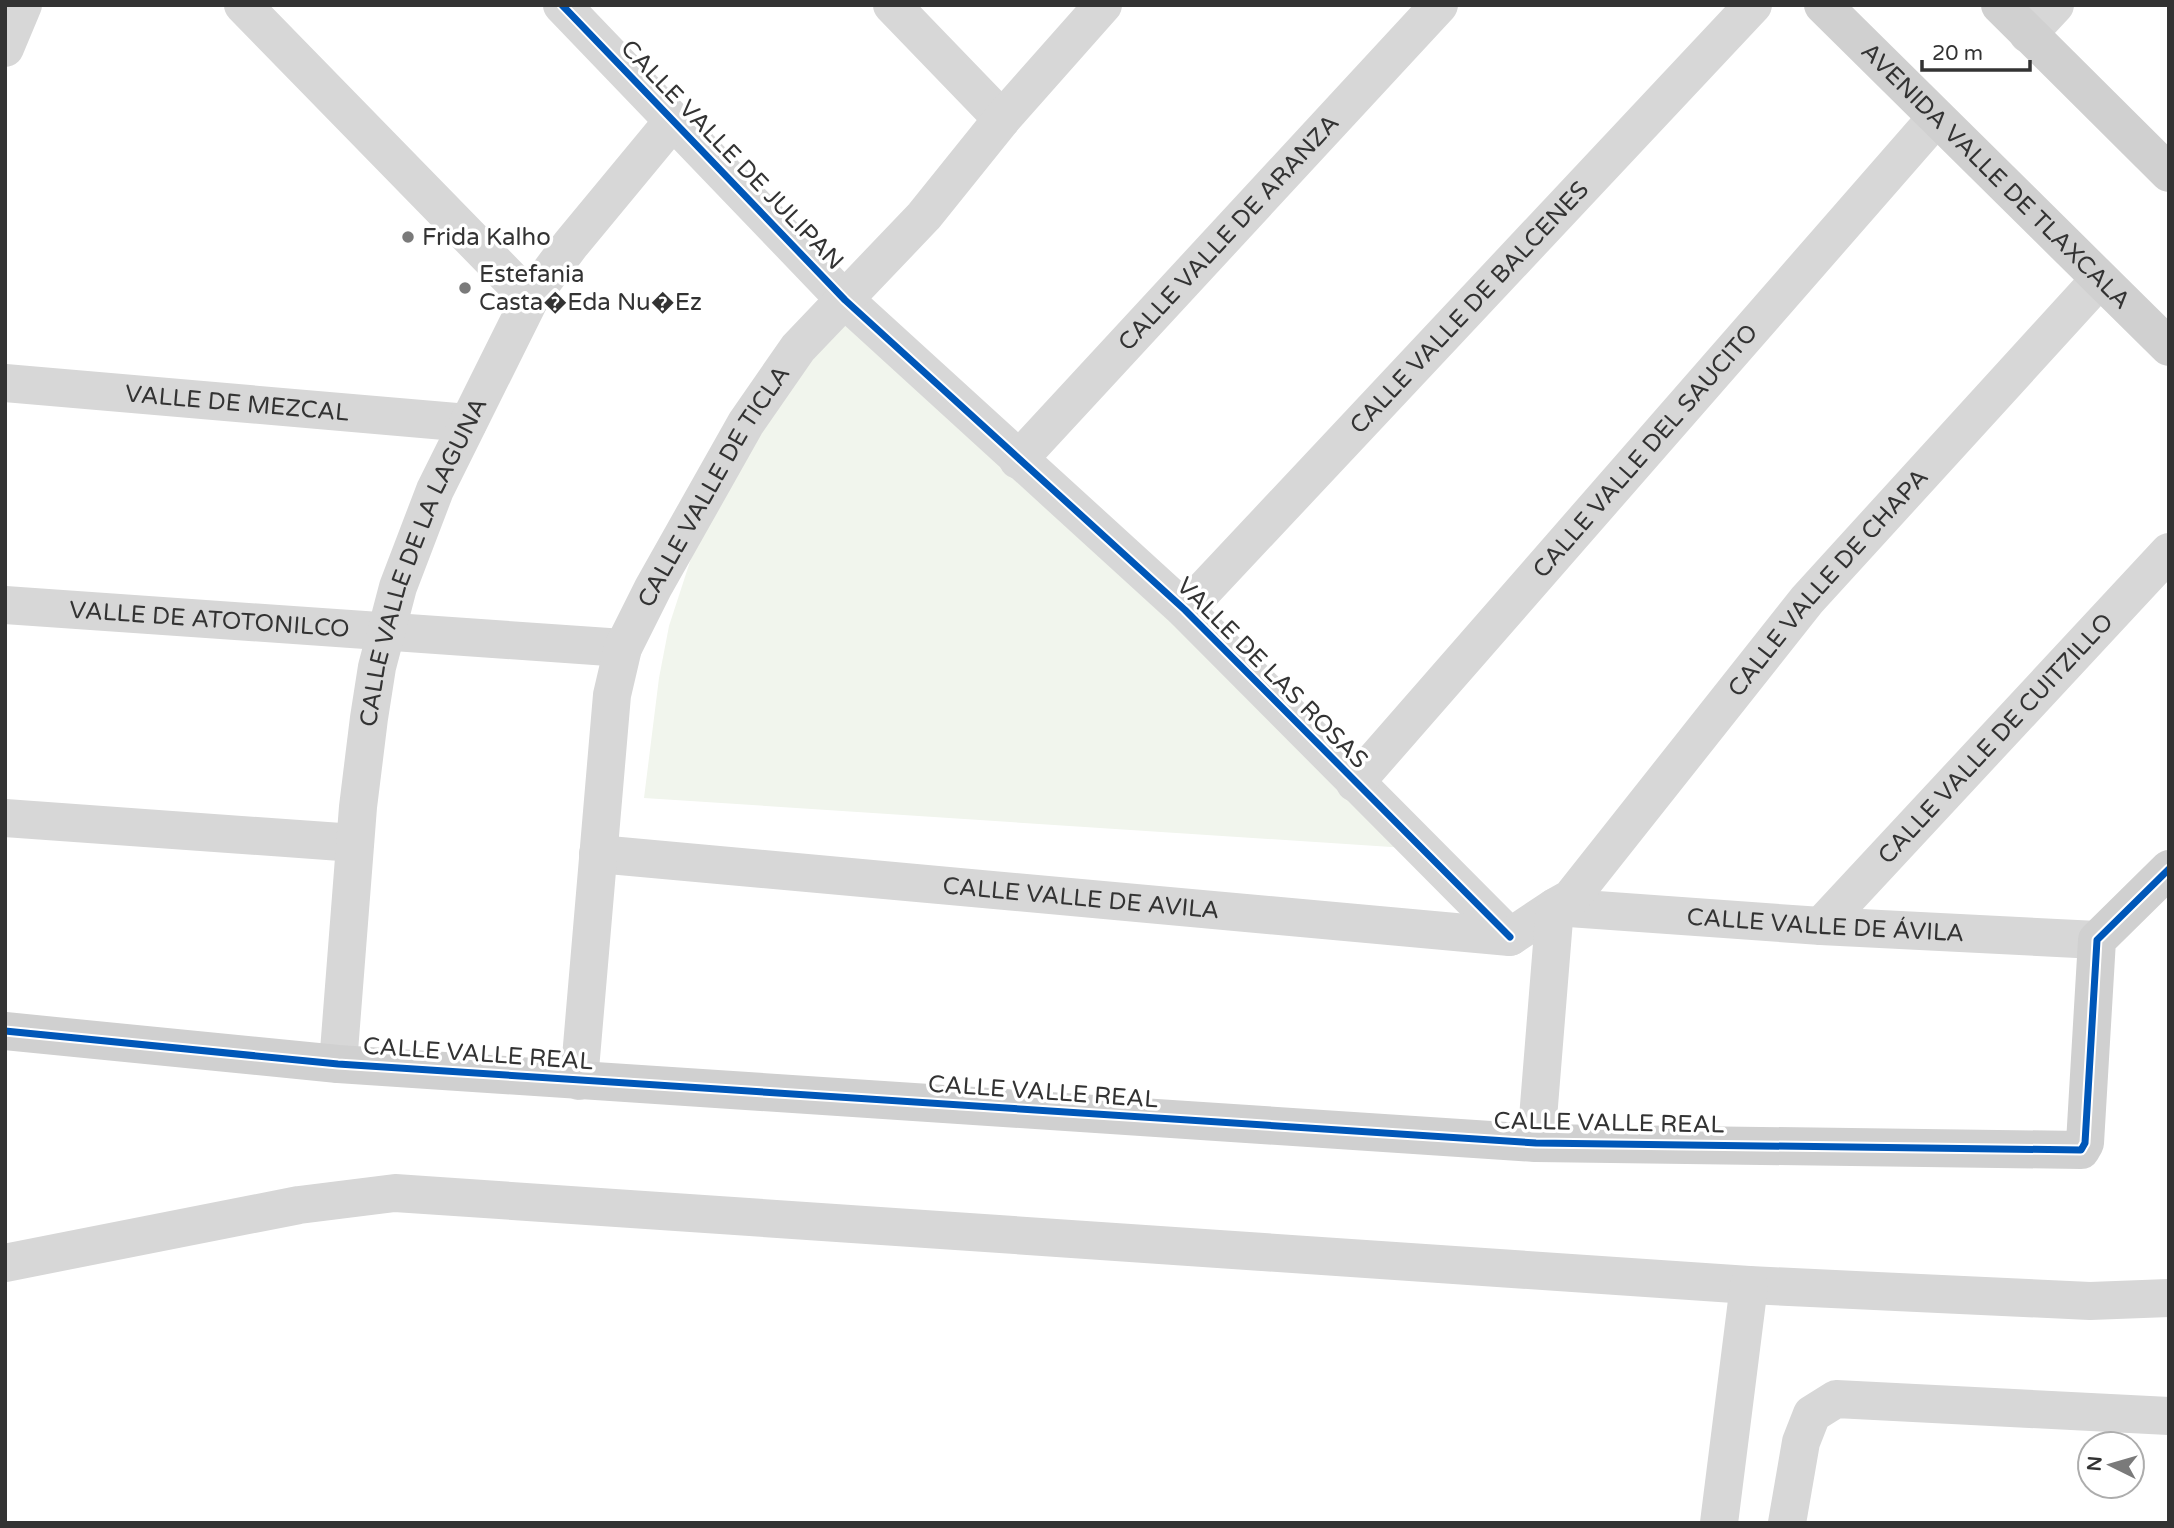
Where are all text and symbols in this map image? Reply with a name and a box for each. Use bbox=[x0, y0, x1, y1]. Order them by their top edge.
scale bar bbox=[1922, 28, 2030, 72]
street label: CALLE VALLE DE JULIPAN bbox=[614, 34, 850, 276]
street label: AVENIDA VALLE DE TLAXCALA bbox=[1855, 37, 2136, 315]
text: 20 m bbox=[1932, 41, 1983, 66]
street label: CALLE VALLE DE ARANZA bbox=[1112, 108, 1345, 357]
street label: CALLE VALLE DE BALCENES bbox=[1344, 175, 1595, 440]
place label: Frida Kalho bbox=[422, 223, 551, 252]
marker: Frida Kalho bbox=[400, 229, 416, 245]
place label: Estefania Casta�Eda Nu�Ez bbox=[479, 260, 702, 317]
marker: Estefania Casta�Eda Nu�Ez bbox=[457, 280, 473, 296]
street label: CALLE VALLE DEL SAUCITO bbox=[1526, 318, 1764, 584]
street label: CALLE VALLE DE TICLA bbox=[631, 360, 796, 612]
street label: VALLE DE MEZCAL bbox=[124, 379, 350, 427]
street label: CALLE VALLE DE LA LAGUNA bbox=[354, 393, 493, 728]
street label: CALLE VALLE DE CHAPA bbox=[1722, 463, 1934, 702]
street label: VALLE DE LAS ROSAS bbox=[1170, 571, 1374, 775]
street label: VALLE DE ATOTONILCO bbox=[68, 595, 351, 643]
street label: CALLE VALLE DE CUITZILLO bbox=[1872, 607, 2119, 870]
street label: CALLE VALLE DE AVILA bbox=[941, 871, 1221, 925]
street label: CALLE VALLE DE ÁVILA bbox=[1686, 902, 1965, 948]
street label: CALLE VALLE REAL bbox=[362, 1031, 594, 1077]
street label: CALLE VALLE REAL bbox=[927, 1069, 1159, 1115]
street label: CALLE VALLE REAL bbox=[1493, 1106, 1725, 1140]
north arrow bbox=[2076, 1430, 2146, 1500]
text: N bbox=[2083, 1455, 2107, 1472]

